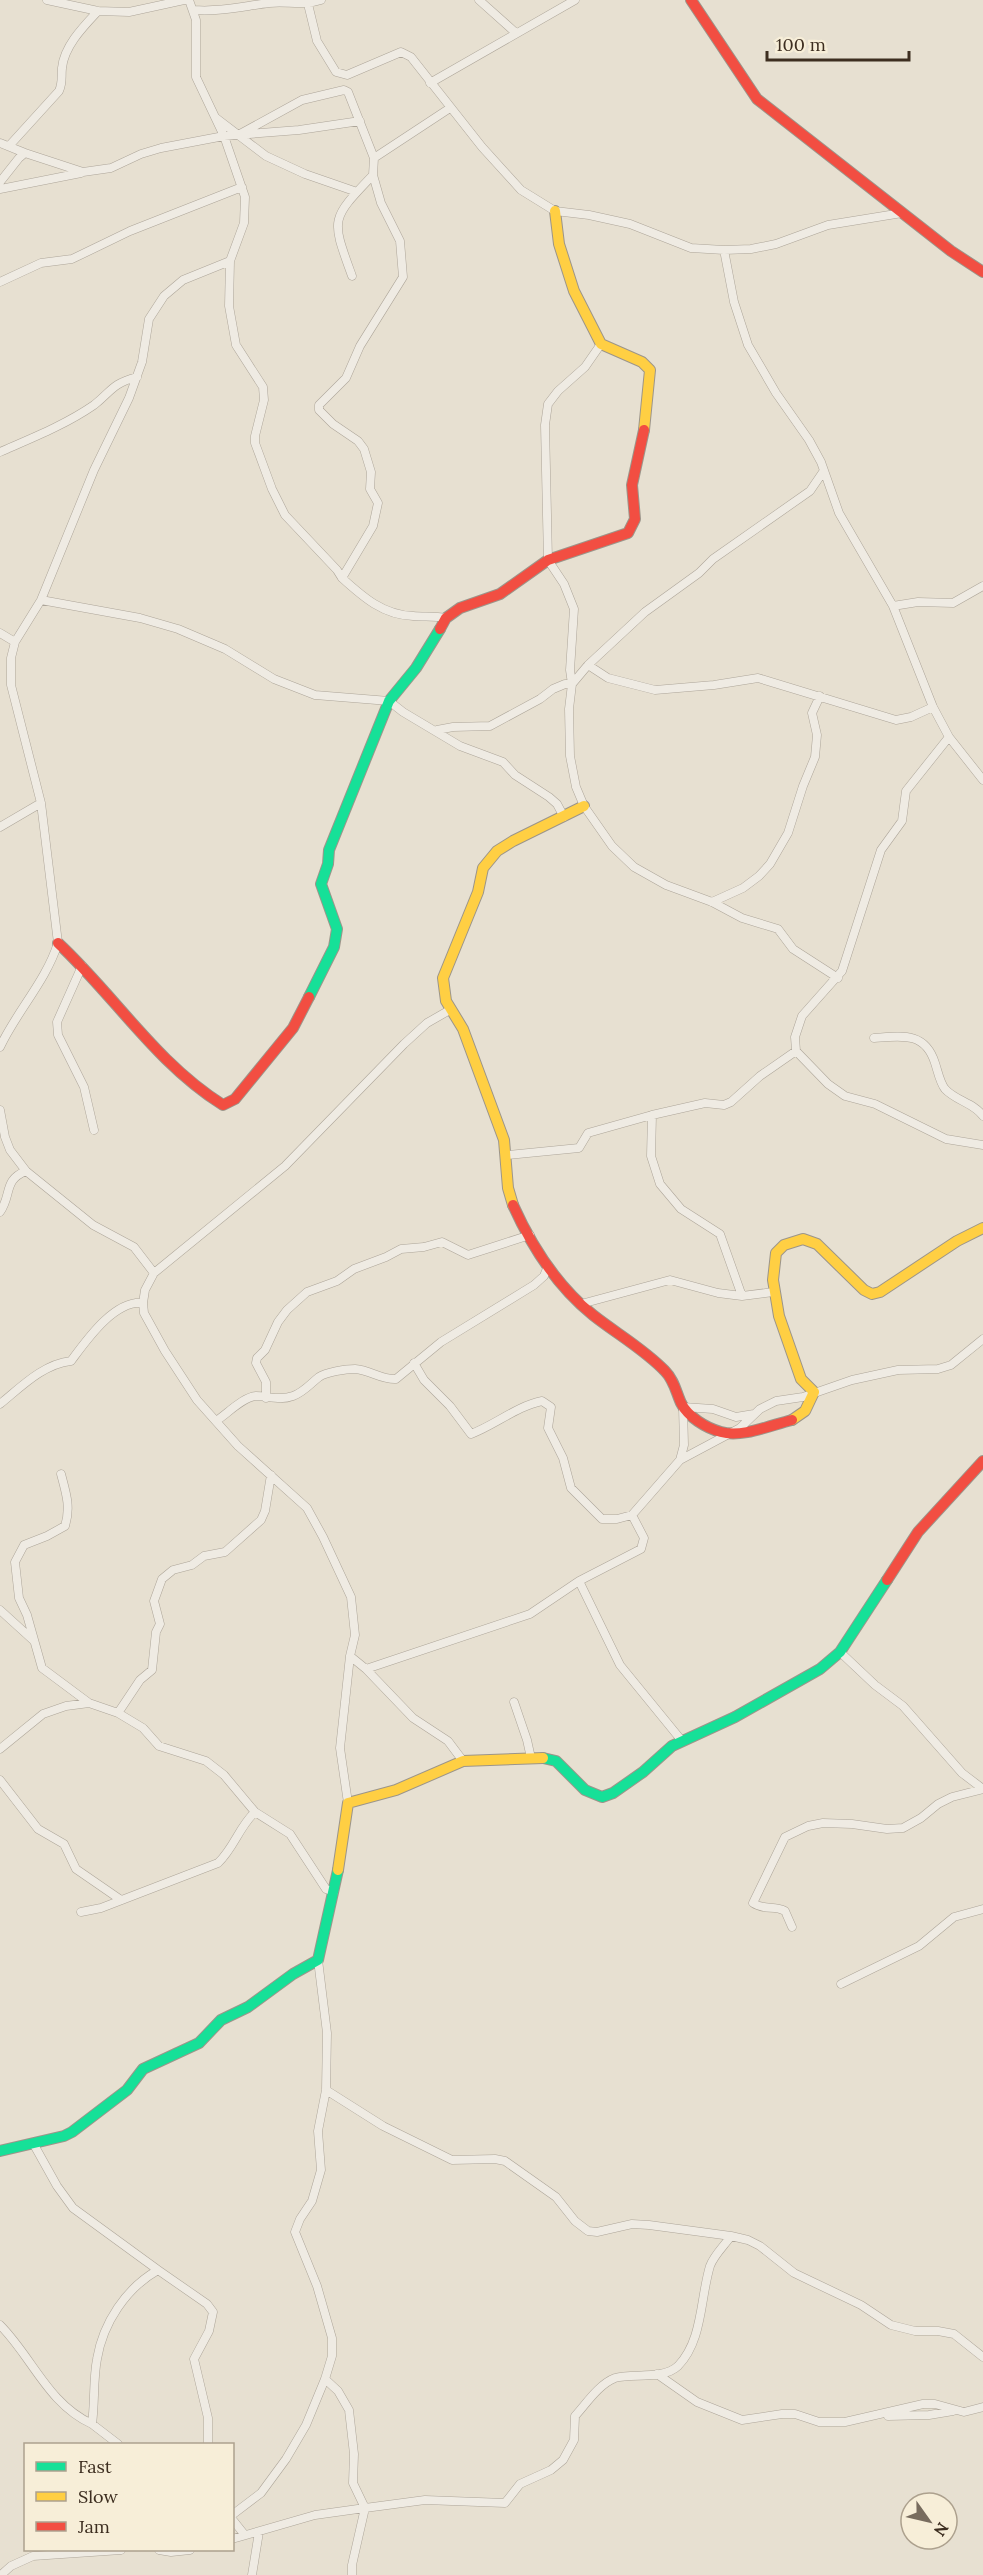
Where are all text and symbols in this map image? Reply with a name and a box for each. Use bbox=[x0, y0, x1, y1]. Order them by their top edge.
scale bar bbox=[767, 24, 910, 62]
text: 100 m bbox=[776, 33, 826, 56]
legend bbox=[24, 2443, 234, 2551]
text: Fast bbox=[78, 2455, 112, 2478]
text: Slow bbox=[78, 2485, 118, 2508]
north arrow bbox=[899, 2491, 959, 2551]
text: Jam bbox=[77, 2515, 110, 2538]
text: N bbox=[930, 2519, 953, 2540]

